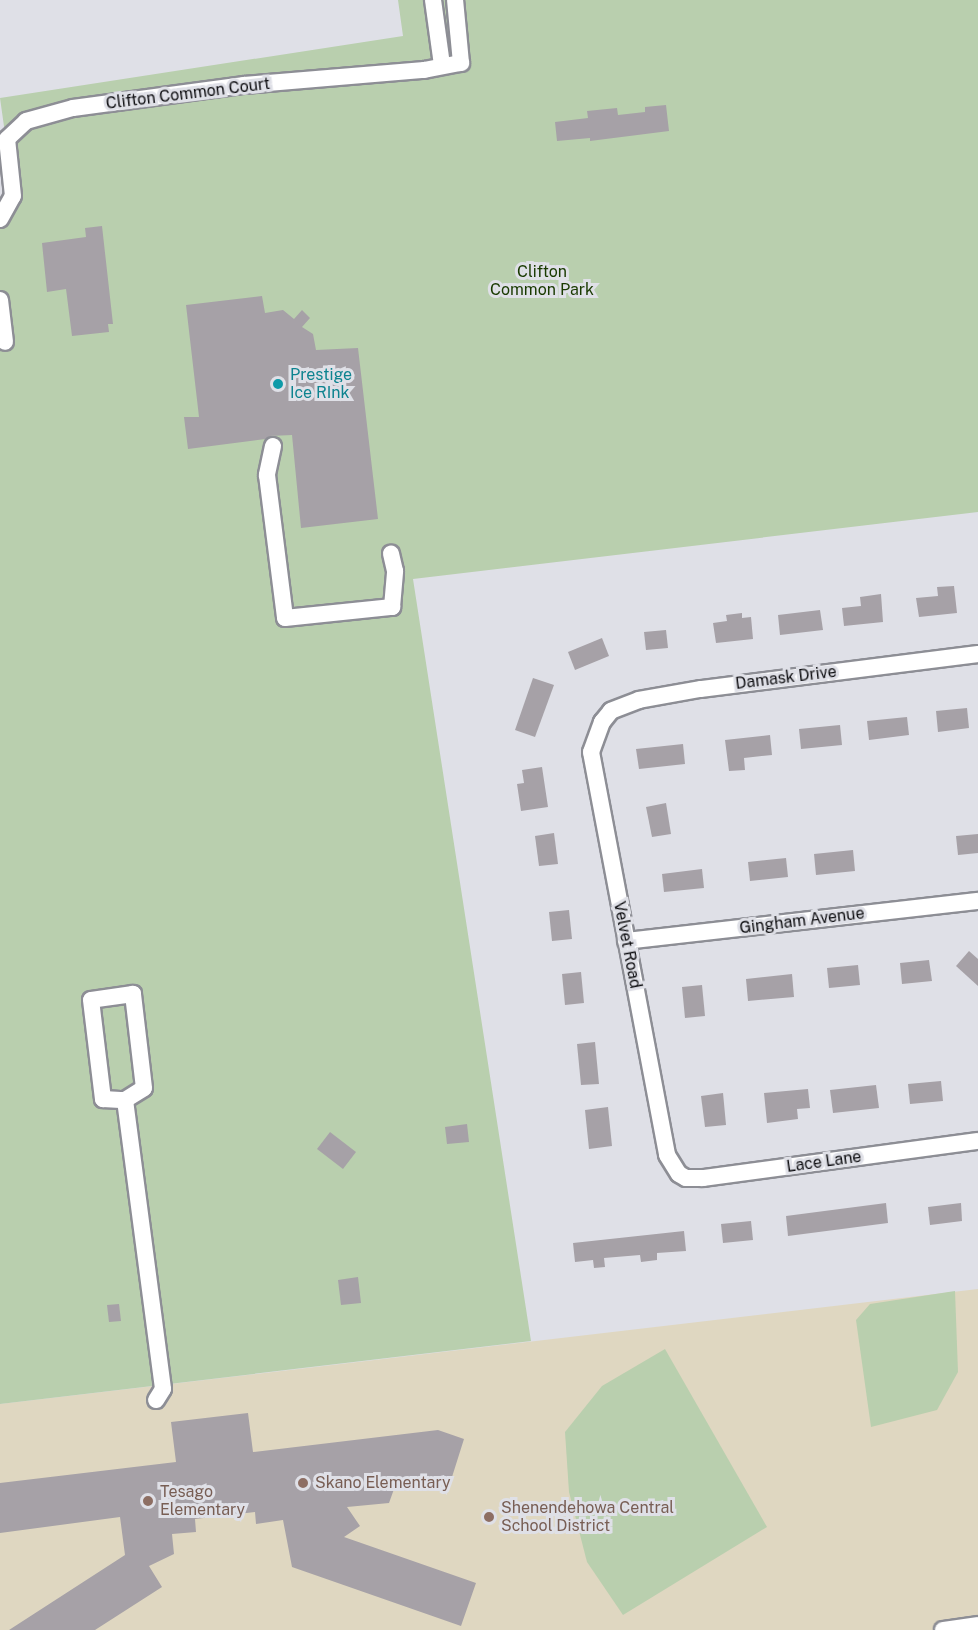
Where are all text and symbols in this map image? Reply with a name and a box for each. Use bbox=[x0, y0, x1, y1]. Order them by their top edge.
street label: Clifton Common Court bbox=[105, 74, 271, 114]
park label: Clifton Common Park bbox=[490, 262, 594, 300]
place label: Prestige Ice RInk bbox=[290, 365, 352, 403]
marker: Prestige Ice RInk bbox=[271, 377, 285, 391]
street label: Damask Drive bbox=[734, 662, 838, 694]
street label: Velvet Road bbox=[609, 900, 645, 990]
street label: Gingham Avenue bbox=[738, 904, 866, 938]
street label: Lace Lane bbox=[785, 1147, 863, 1177]
place label: Skano Elementary bbox=[315, 1473, 451, 1493]
marker: Skano Elementary bbox=[296, 1476, 310, 1490]
place label: Tesago Elementary bbox=[160, 1482, 245, 1520]
marker: Tesago Elementary bbox=[141, 1494, 155, 1508]
place label: Shenendehowa Central School District bbox=[501, 1498, 674, 1536]
marker: Shenendehowa Central School District bbox=[482, 1510, 496, 1524]

